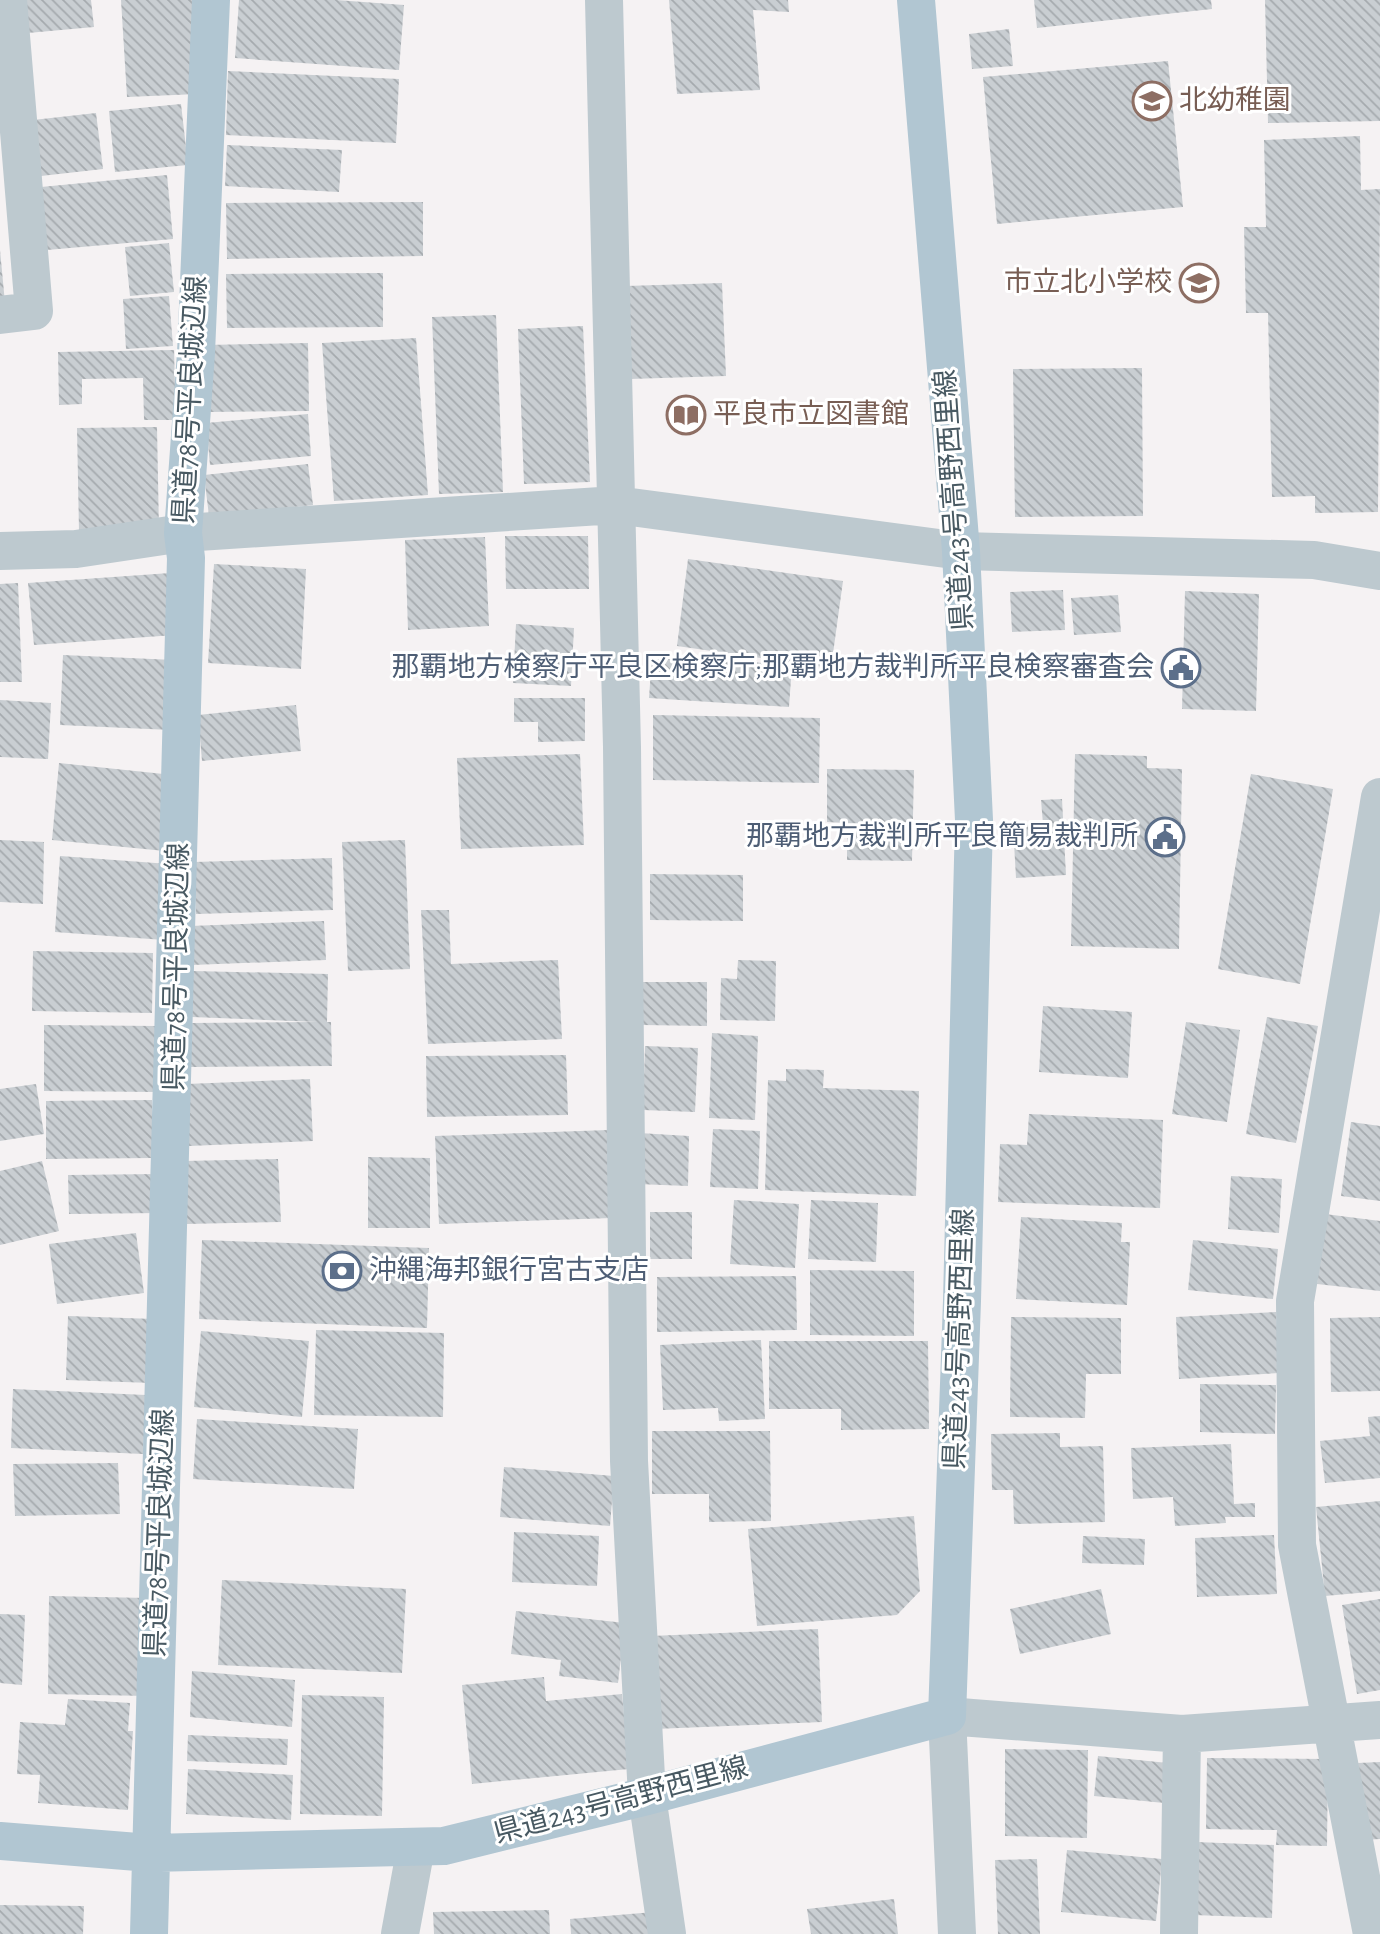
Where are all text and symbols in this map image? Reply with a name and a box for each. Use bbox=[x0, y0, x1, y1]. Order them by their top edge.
school or university icon: 北幼稚園 bbox=[1131, 80, 1173, 122]
place label: 北幼稚園 bbox=[1179, 85, 1291, 115]
school or university icon: 市立北小学校 bbox=[1178, 262, 1220, 304]
place label: 市立北小学校 bbox=[1004, 267, 1172, 297]
street label: 県道78号平良城辺線 bbox=[169, 275, 211, 525]
street label: 県道243号高野西里線 bbox=[930, 368, 978, 632]
library icon: 平良市立図書館 bbox=[665, 394, 707, 436]
place label: 平良市立図書館 bbox=[713, 399, 909, 429]
public building icon: 那覇地方検察庁平良区検察庁;那覇地方裁判所平良検察審査会 bbox=[1160, 647, 1202, 689]
place label: 那覇地方検察庁平良区検察庁;那覇地方裁判所平良検察審査会 bbox=[392, 652, 1154, 682]
public building icon: 那覇地方裁判所平良簡易裁判所 bbox=[1144, 816, 1186, 858]
place label: 那覇地方裁判所平良簡易裁判所 bbox=[746, 821, 1138, 851]
street label: 県道78号平良城辺線 bbox=[159, 842, 193, 1092]
street label: 県道243号高野西里線 bbox=[939, 1208, 979, 1470]
bank icon: 沖縄海邦銀行宮古支店 bbox=[321, 1250, 363, 1292]
place label: 沖縄海邦銀行宮古支店 bbox=[369, 1255, 649, 1285]
street label: 県道78号平良城辺線 bbox=[140, 1408, 178, 1658]
street label: 県道243号高野西里線 bbox=[490, 1752, 751, 1848]

